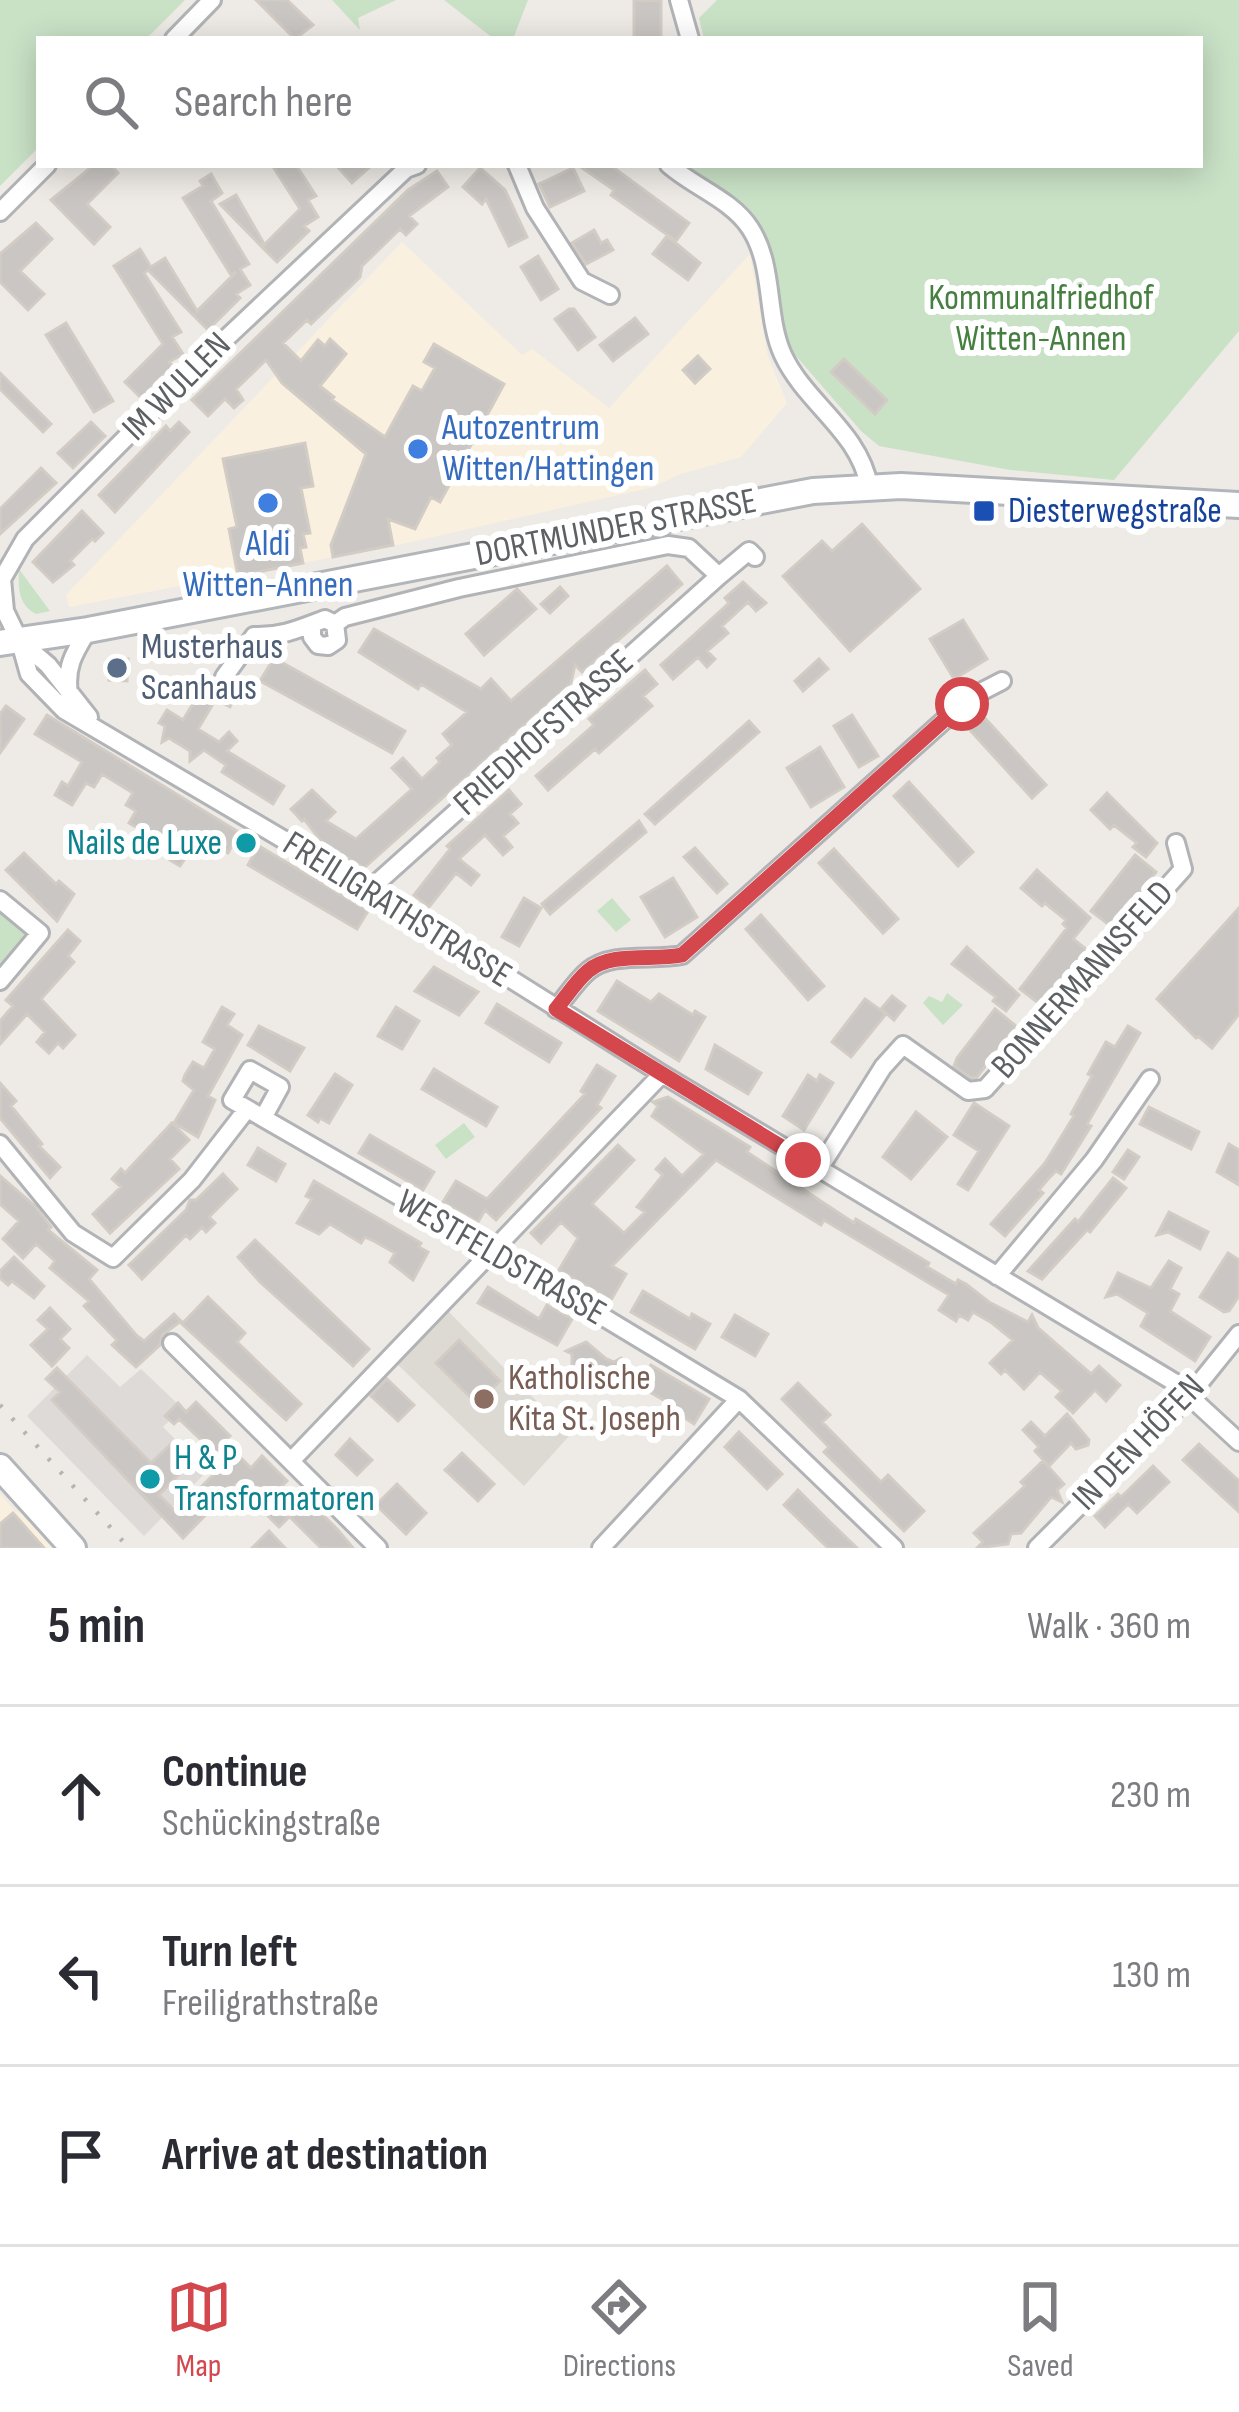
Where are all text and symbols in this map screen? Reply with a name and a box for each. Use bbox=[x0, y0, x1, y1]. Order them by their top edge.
search box bbox=[36, 36, 1203, 168]
icon: search bbox=[78, 69, 144, 135]
text: Search here bbox=[174, 75, 353, 130]
park label: Kommunalfriedhof Witten-Annen bbox=[928, 277, 1154, 361]
street label: IM WULLEN bbox=[114, 324, 240, 450]
place label: Autozentrum Witten/Hattingen bbox=[441, 407, 654, 491]
marker: Autozentrum Witten/Hattingen bbox=[405, 436, 431, 462]
street label: DORTMUNDER STRASSE bbox=[472, 480, 760, 576]
marker: Aldi Witten-Annen bbox=[255, 490, 281, 516]
place label: Diesterwegstraße bbox=[1008, 490, 1222, 533]
marker: Diesterwegstraße bbox=[971, 498, 997, 524]
place label: Aldi Witten-Annen bbox=[183, 523, 353, 607]
place label: Musterhaus Scanhaus bbox=[141, 626, 283, 710]
street label: FRIEDHOFSTRASSE bbox=[445, 641, 643, 825]
marker: Musterhaus Scanhaus bbox=[104, 655, 130, 681]
route start bbox=[935, 677, 989, 731]
place label: Nails de Luxe bbox=[67, 822, 222, 865]
street label: FREILIGRATHSTRASSE bbox=[275, 823, 519, 997]
marker: Nails de Luxe bbox=[233, 830, 259, 856]
street label: BONNERMANNSFELD bbox=[983, 872, 1183, 1088]
route end bbox=[776, 1133, 830, 1187]
street label: WESTFELDSTRASSE bbox=[389, 1181, 613, 1335]
place label: Katholische Kita St. Joseph bbox=[508, 1357, 681, 1441]
street label: IN DEN HÖFEN bbox=[1064, 1366, 1214, 1520]
marker: Katholische Kita St. Joseph bbox=[471, 1386, 497, 1412]
place label: H & P Transformatoren bbox=[174, 1437, 375, 1521]
marker: H & P Transformatoren bbox=[137, 1466, 163, 1492]
text: 5 min bbox=[48, 1596, 145, 1657]
text: Walk · 360 m bbox=[1027, 1603, 1191, 1650]
text: Continue bbox=[162, 1745, 308, 1800]
icon: ahead bbox=[48, 1763, 114, 1829]
text: 230 m bbox=[1110, 1772, 1191, 1819]
text: Schückingstraße bbox=[162, 1800, 381, 1847]
text: Turn left bbox=[162, 1925, 297, 1980]
icon: left bbox=[48, 1943, 114, 2009]
text: 130 m bbox=[1112, 1952, 1191, 1999]
text: Freiligrathstraße bbox=[162, 1980, 379, 2027]
icon: arrive bbox=[48, 2123, 114, 2189]
text: Arrive at destination bbox=[162, 2128, 488, 2183]
tab: Map bbox=[166, 2274, 232, 2386]
tab: Directions bbox=[563, 2274, 676, 2386]
tab: Saved bbox=[1007, 2274, 1073, 2386]

